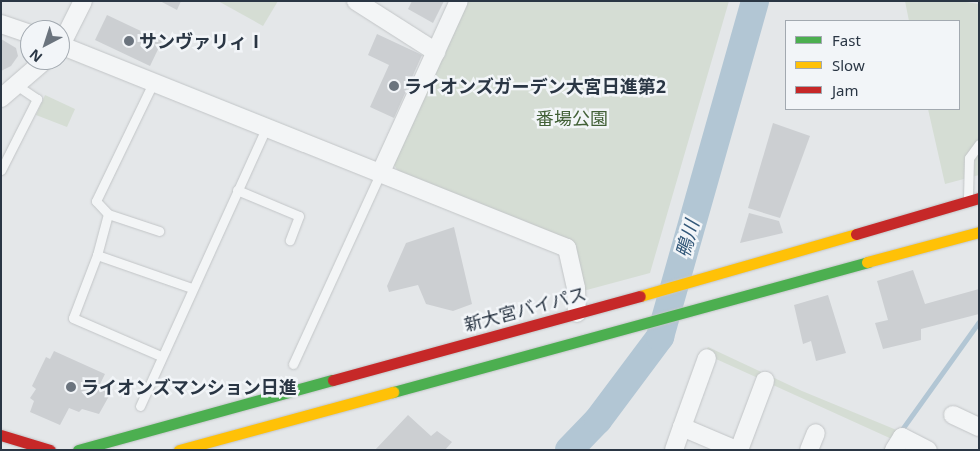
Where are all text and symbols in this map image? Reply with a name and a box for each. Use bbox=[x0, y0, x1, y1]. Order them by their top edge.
north arrow bbox=[20, 20, 70, 70]
legend bbox=[785, 20, 960, 110]
place label: サンヴァリィⅠ bbox=[139, 30, 265, 52]
text: Fast bbox=[832, 30, 861, 50]
marker: サンヴァリィⅠ bbox=[123, 35, 135, 47]
text: N bbox=[25, 45, 46, 67]
text: Slow bbox=[832, 55, 865, 75]
place label: ライオンズガーデン大宮日進第2 bbox=[404, 75, 666, 97]
marker: ライオンズガーデン大宮日進第2 bbox=[388, 80, 400, 92]
text: Jam bbox=[832, 80, 859, 100]
park label: 番場公園 bbox=[536, 107, 608, 129]
water label: 鴨川 bbox=[672, 218, 704, 260]
street label: 新大宮バイパス bbox=[461, 282, 589, 336]
place label: ライオンズマンション日進 bbox=[81, 376, 297, 398]
marker: ライオンズマンション日進 bbox=[65, 381, 77, 393]

